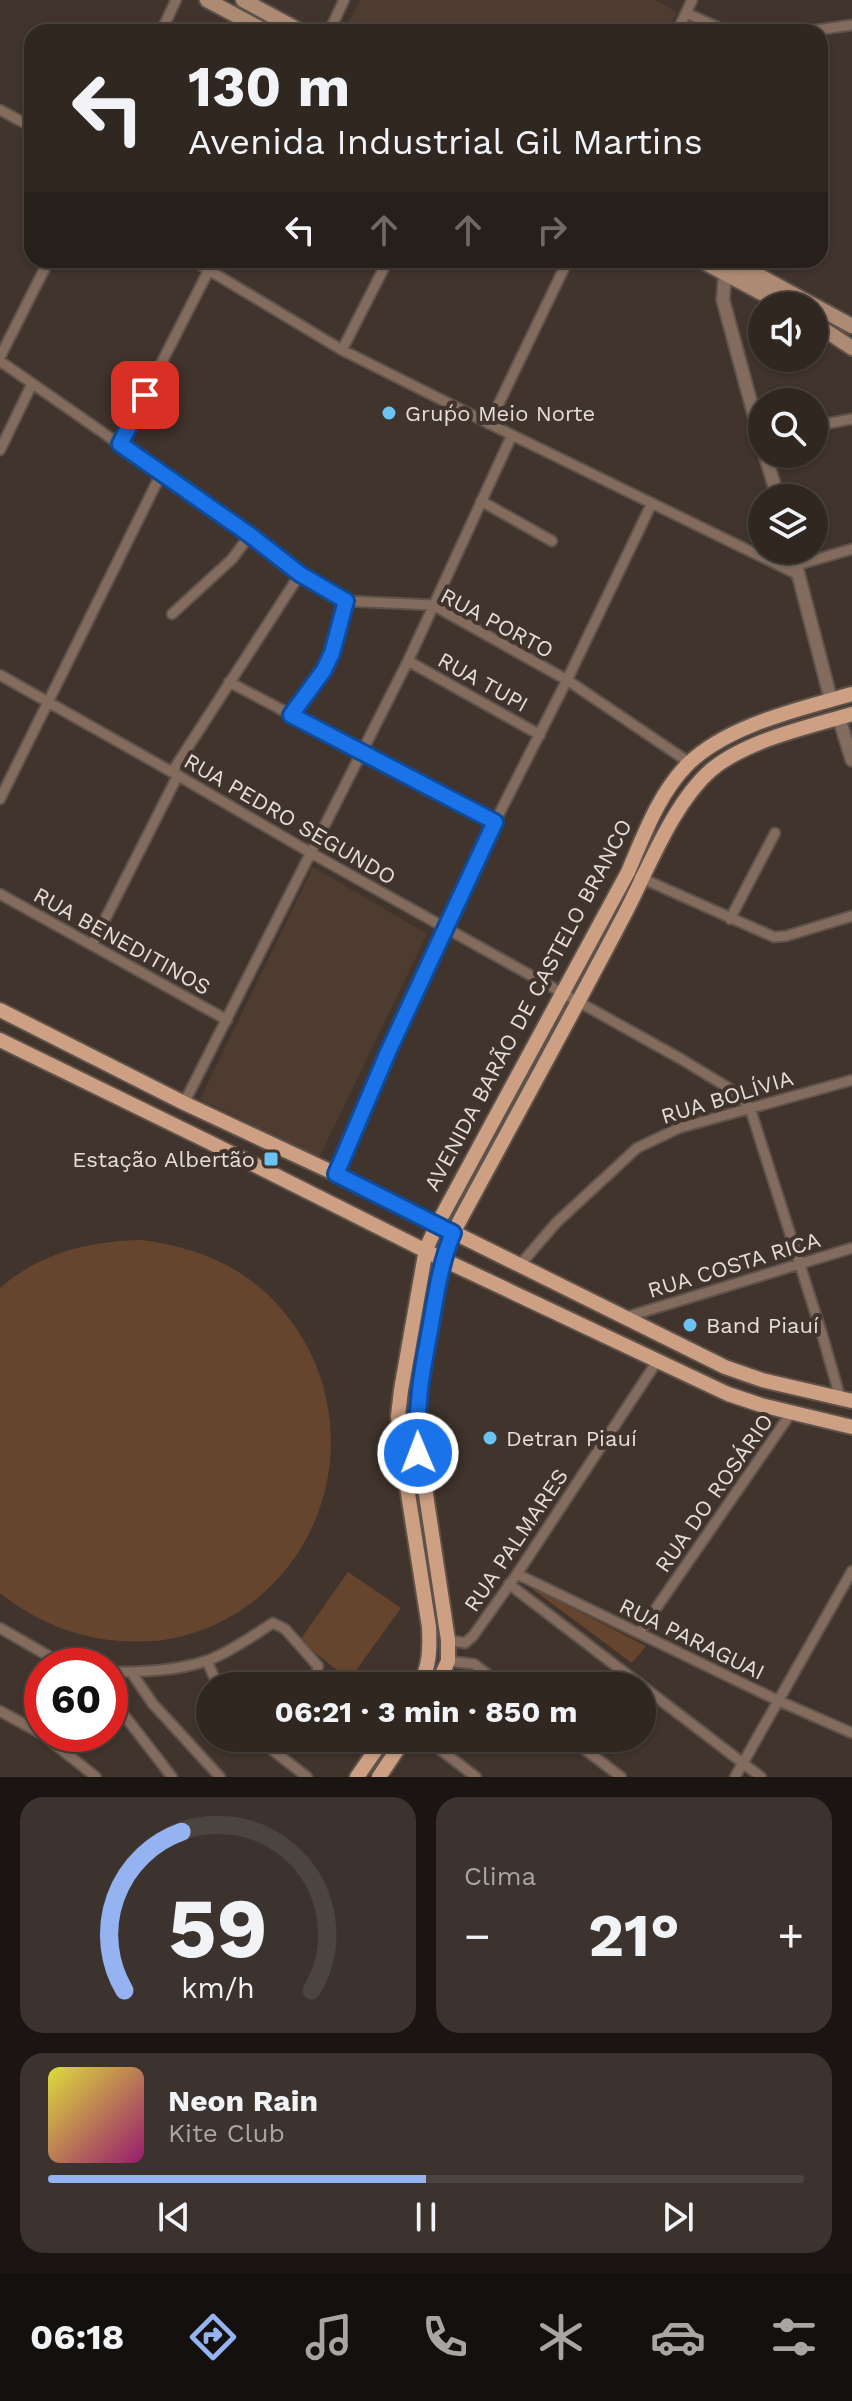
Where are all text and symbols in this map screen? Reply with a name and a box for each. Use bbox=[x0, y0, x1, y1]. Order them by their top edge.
text: 130 m bbox=[188, 54, 350, 120]
icon: left bbox=[56, 56, 160, 160]
text: Avenida Industrial Gil Martins bbox=[188, 121, 703, 163]
icon: left bbox=[278, 208, 322, 252]
icon: ahead bbox=[362, 208, 406, 252]
icon: ahead bbox=[446, 208, 490, 252]
icon: right bbox=[530, 208, 574, 252]
map controls bbox=[748, 292, 828, 564]
button: sound bbox=[748, 292, 828, 372]
pin bbox=[111, 361, 179, 429]
icon: arrive bbox=[123, 373, 167, 417]
button: search bbox=[748, 388, 828, 468]
place label: Gruṕo Meio Norte bbox=[405, 401, 595, 426]
marker: Gruṕo Meio Norte bbox=[380, 404, 398, 422]
button: layers bbox=[748, 484, 828, 564]
street label: RUA PORTO bbox=[436, 583, 558, 663]
street label: RUA TUPI bbox=[434, 647, 532, 717]
street label: RUA PEDRO SEGUNDO bbox=[180, 748, 400, 890]
street label: AVENIDA BARÃO DE CASTELO BRANCO bbox=[419, 815, 637, 1195]
street label: RUA BENEDITINOS bbox=[29, 882, 215, 1000]
street label: RUA BOLÍVIA bbox=[658, 1065, 796, 1129]
place label: Estação Albertão bbox=[72, 1147, 255, 1172]
marker: Estação Albertão bbox=[262, 1150, 280, 1168]
street label: RUA COSTA RICA bbox=[645, 1227, 823, 1303]
place label: Band Piauí bbox=[706, 1313, 819, 1338]
marker: Band Piauí bbox=[681, 1316, 699, 1334]
street label: RUA DO ROSÁRIO bbox=[650, 1409, 778, 1577]
position arrow bbox=[376, 1411, 460, 1495]
place label: Detran Piauí bbox=[506, 1426, 637, 1451]
marker: Detran Piauí bbox=[481, 1429, 499, 1447]
street label: RUA PALMARES bbox=[459, 1464, 573, 1616]
street label: RUA PARAGUAI bbox=[615, 1593, 769, 1685]
speed limit sign: 60 bbox=[24, 1648, 128, 1752]
text: 06:21 · 3 min · 850 m bbox=[275, 1694, 577, 1729]
text: Clima bbox=[464, 1861, 536, 1891]
text: 59 bbox=[168, 1880, 268, 1977]
text: 21° bbox=[588, 1900, 680, 1971]
text: − bbox=[464, 1910, 491, 1962]
text: + bbox=[777, 1910, 804, 1962]
text: km/h bbox=[181, 1971, 255, 2005]
text: Neon Rain bbox=[168, 2083, 318, 2118]
text: Kite Club bbox=[168, 2118, 285, 2148]
icon: previous bbox=[152, 2195, 196, 2239]
icon: pause bbox=[404, 2195, 448, 2239]
icon: next bbox=[656, 2195, 700, 2239]
icon: directions bbox=[185, 2309, 241, 2365]
icon: music bbox=[301, 2309, 357, 2365]
icon: phone bbox=[417, 2309, 473, 2365]
icon: climate bbox=[533, 2309, 589, 2365]
icon: car bbox=[650, 2309, 706, 2365]
icon: filters bbox=[766, 2309, 822, 2365]
text: 06:18 bbox=[30, 2316, 124, 2358]

